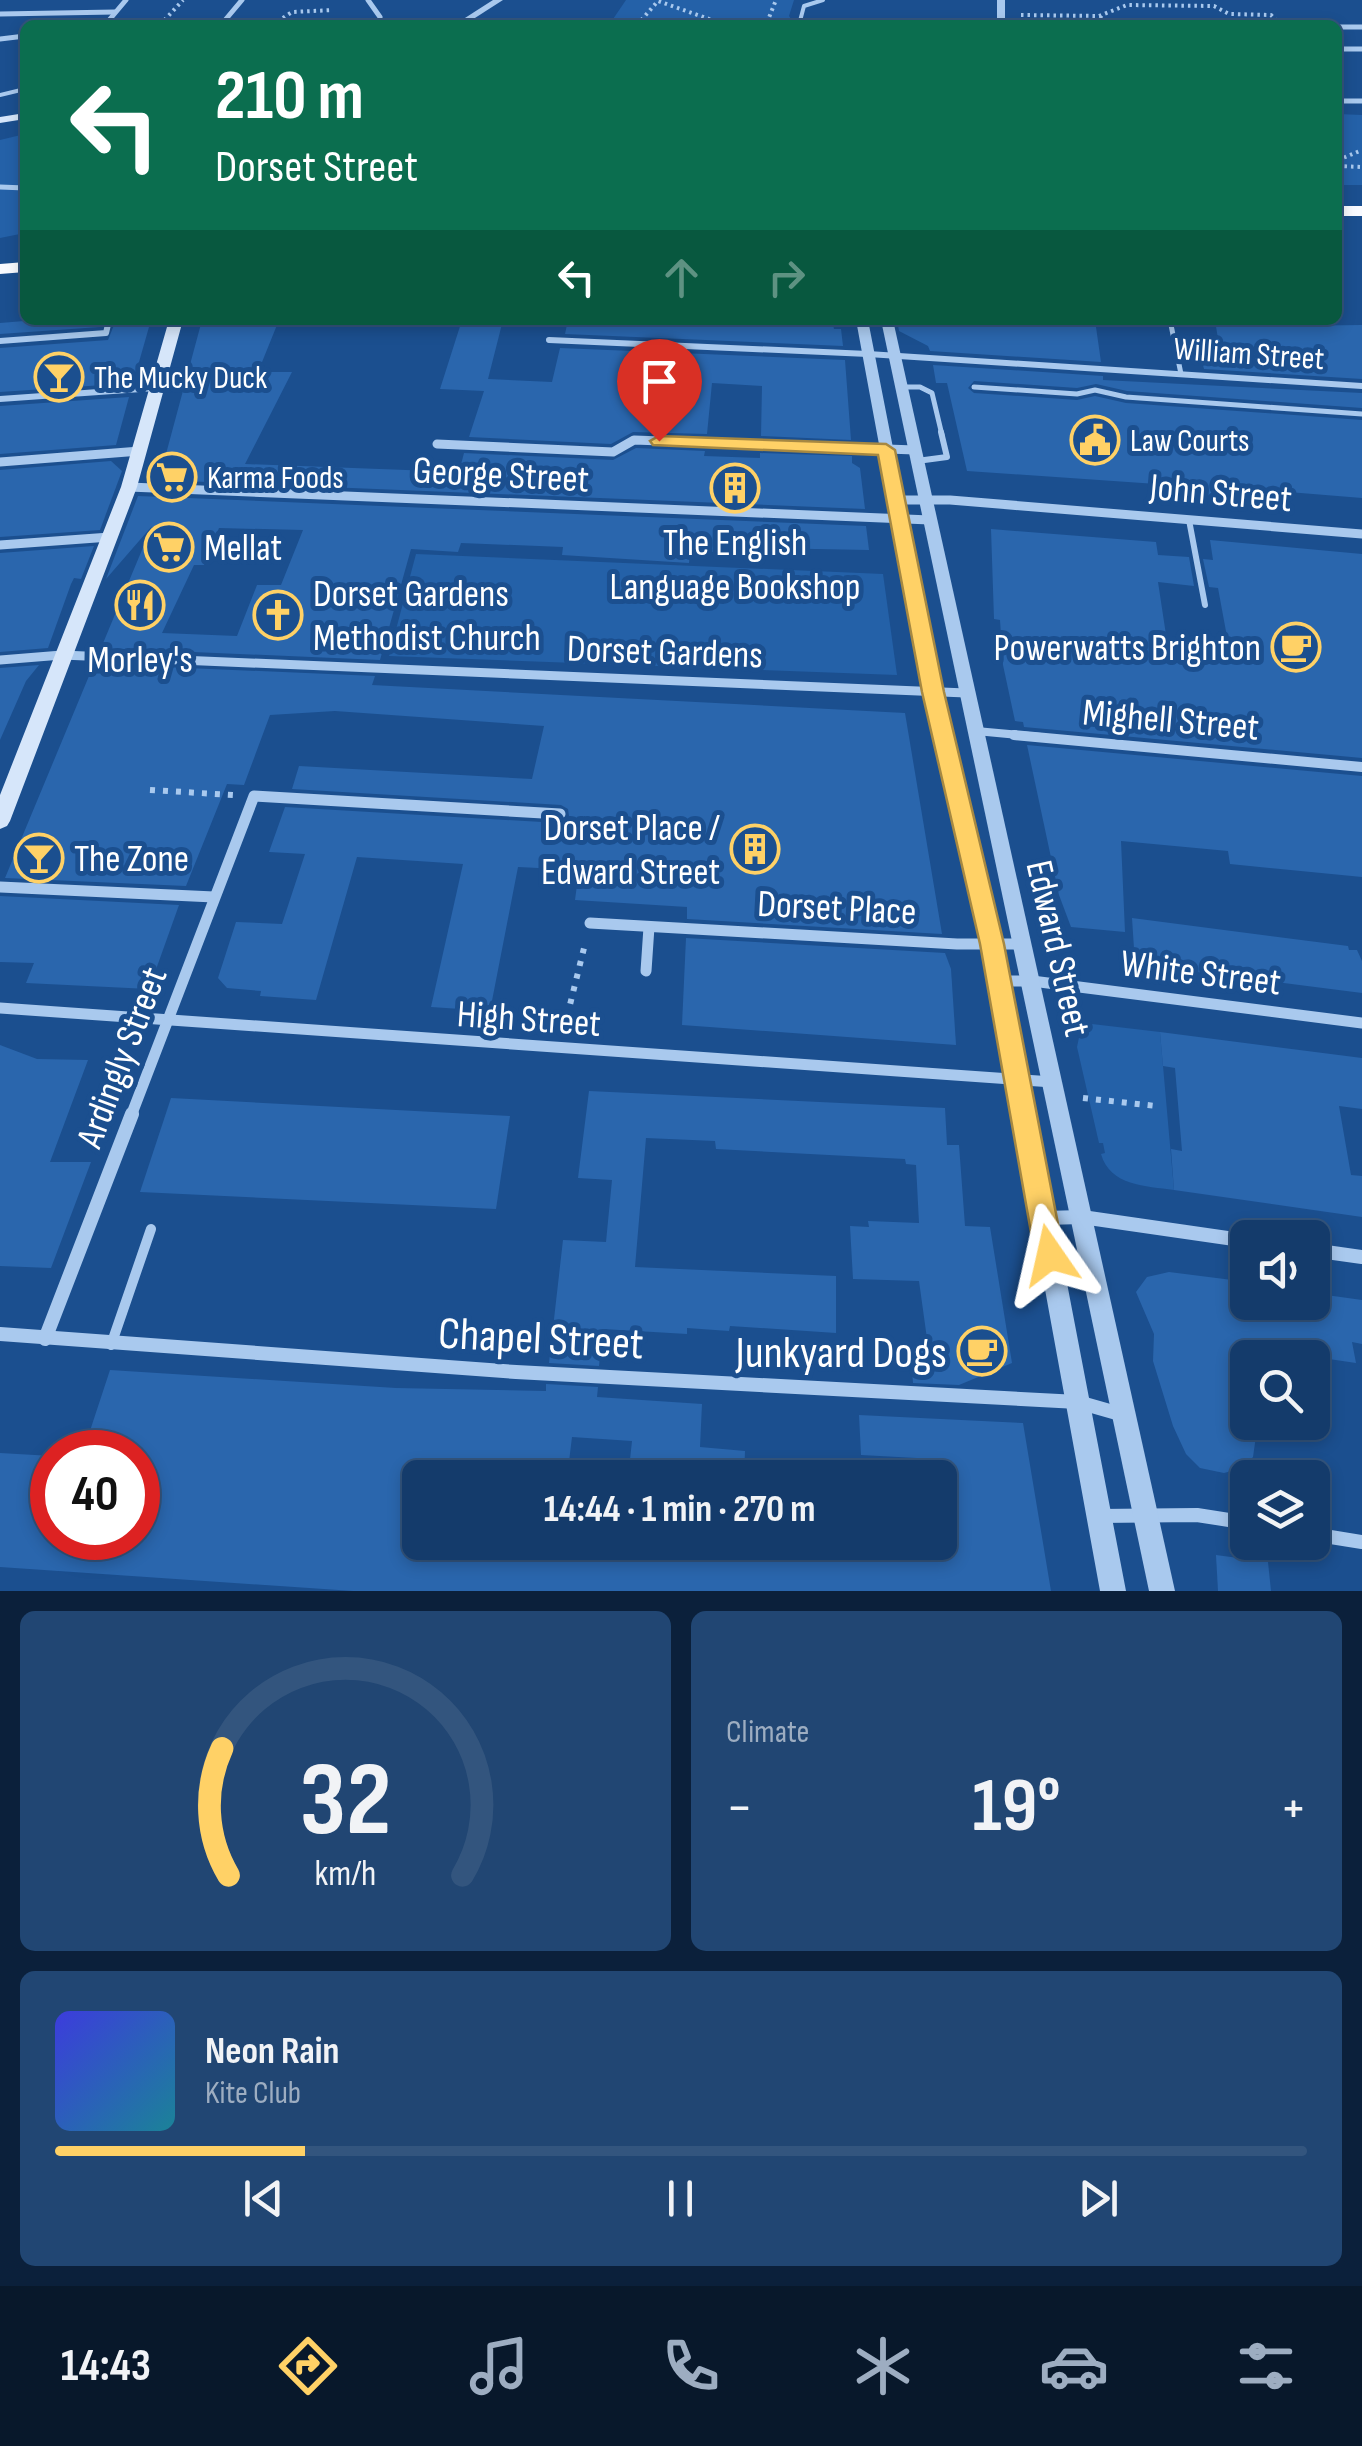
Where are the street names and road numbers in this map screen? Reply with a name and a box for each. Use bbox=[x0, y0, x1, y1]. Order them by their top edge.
street label: William Street bbox=[1172, 330, 1325, 379]
street label: George Street bbox=[412, 448, 590, 503]
street label: John Street bbox=[1147, 465, 1294, 522]
street label: Dorset Gardens bbox=[566, 627, 764, 678]
street label: Mighell Street bbox=[1081, 690, 1261, 751]
street label: Edward Street bbox=[1015, 856, 1100, 1041]
street label: Dorset Place bbox=[756, 882, 918, 935]
street label: White Street bbox=[1118, 941, 1283, 1006]
street label: Ardingly Street bbox=[67, 961, 177, 1155]
street label: High Street bbox=[455, 992, 602, 1047]
street label: Chapel Street bbox=[437, 1307, 645, 1372]

